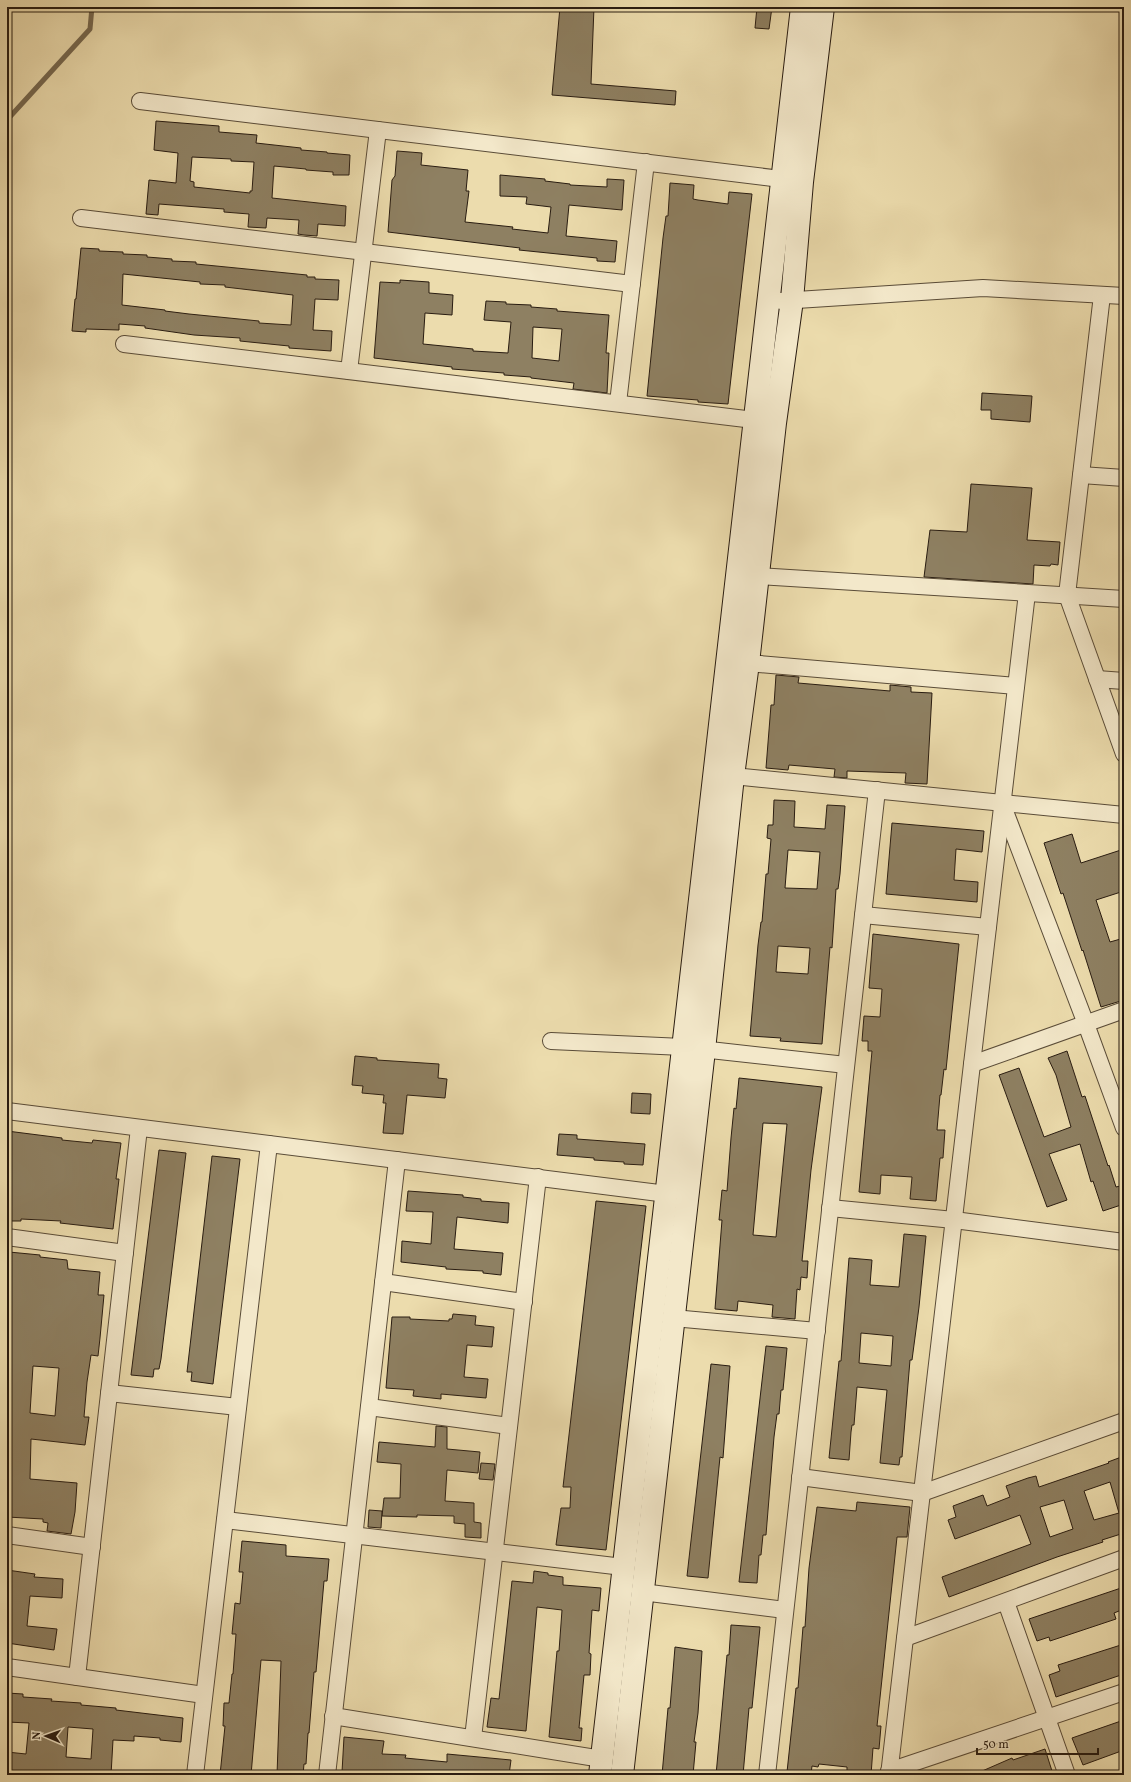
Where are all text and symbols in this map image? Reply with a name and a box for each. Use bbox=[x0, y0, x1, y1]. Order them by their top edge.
north arrow bbox=[26, 1716, 66, 1756]
scale bar bbox=[977, 1730, 1098, 1756]
text: N bbox=[30, 1731, 45, 1740]
text: 50 m bbox=[983, 1737, 1009, 1753]

